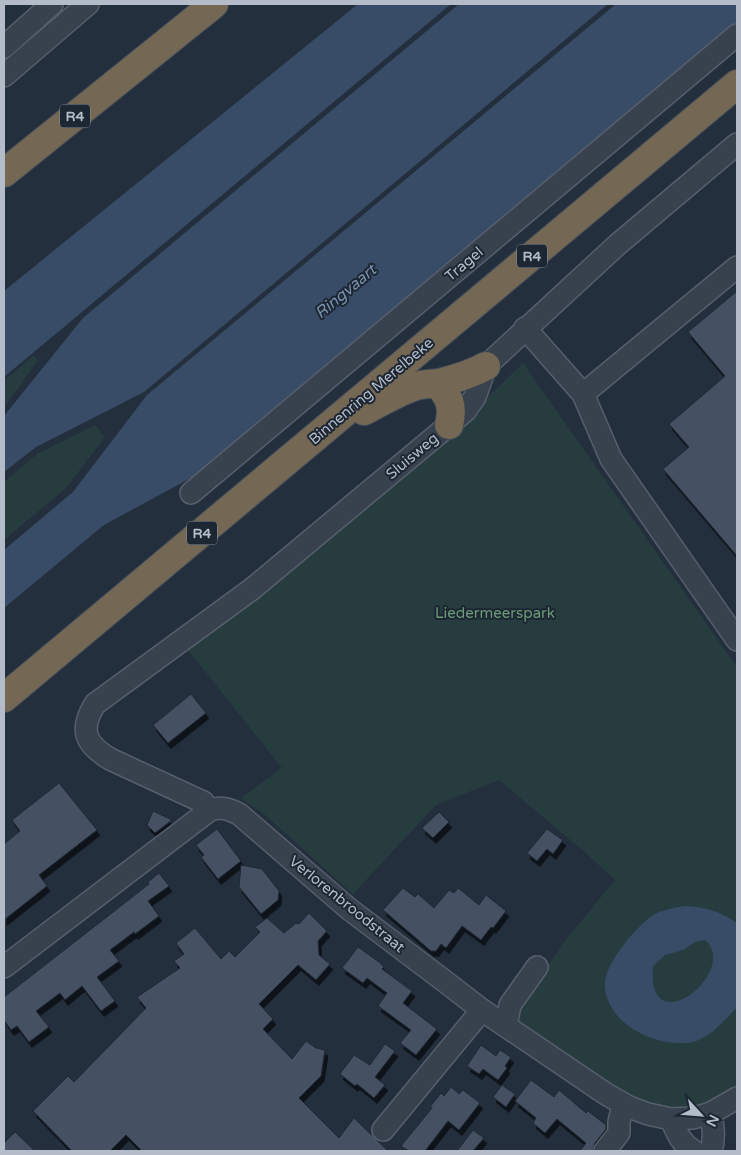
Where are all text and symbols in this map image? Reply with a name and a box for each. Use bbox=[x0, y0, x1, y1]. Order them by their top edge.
road number: R4 bbox=[60, 104, 90, 128]
street label: Tragel bbox=[441, 243, 487, 285]
road number: R4 bbox=[517, 245, 547, 268]
water label: Ringvaart bbox=[311, 259, 382, 323]
street label: Binnenring Merelbeke bbox=[305, 334, 437, 448]
street label: Sluisweg bbox=[382, 429, 442, 483]
road number: R4 bbox=[187, 522, 217, 544]
park label: Liedermeerspark bbox=[435, 604, 555, 622]
street label: Verlorenbroodstraat bbox=[286, 852, 409, 956]
north arrow bbox=[676, 1090, 726, 1140]
text: N bbox=[702, 1112, 722, 1129]

